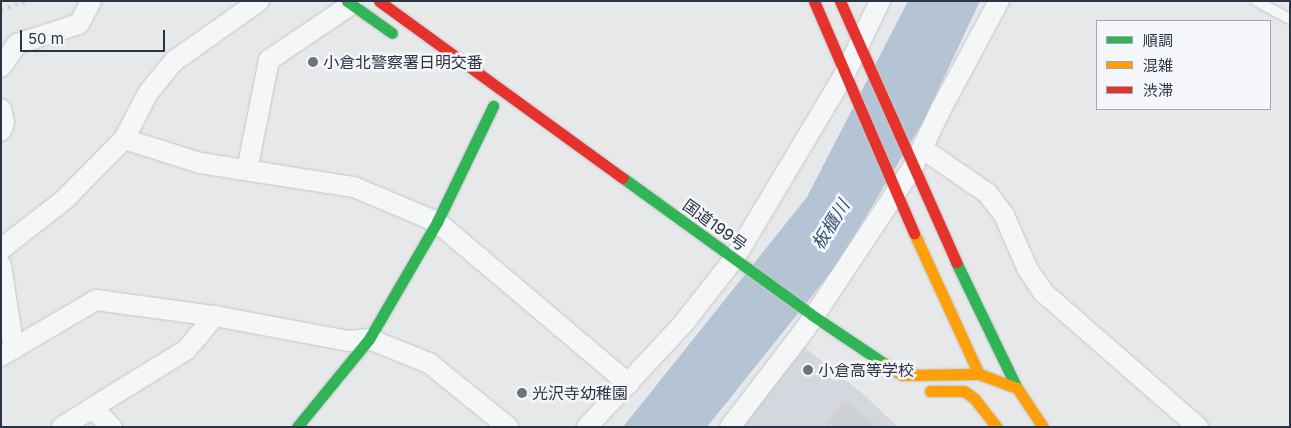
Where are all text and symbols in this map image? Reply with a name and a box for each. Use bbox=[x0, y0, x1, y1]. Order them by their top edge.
scale bar bbox=[22, 20, 168, 52]
legend bbox=[1096, 20, 1271, 110]
text: 50 m bbox=[28, 29, 64, 48]
text: 順調 bbox=[1143, 31, 1173, 50]
place label: 小倉北警察署日明交番 bbox=[323, 52, 483, 72]
marker: 小倉北警察署日明交番 bbox=[307, 56, 319, 68]
text: 混雑 bbox=[1143, 56, 1173, 75]
text: 渋滞 bbox=[1143, 81, 1173, 100]
street label: 国道199号 bbox=[679, 195, 751, 255]
water label: 板櫃川 bbox=[808, 196, 854, 254]
place label: 小倉高等学校 bbox=[818, 360, 914, 380]
marker: 小倉高等学校 bbox=[802, 364, 814, 376]
place label: 光沢寺幼稚園 bbox=[532, 383, 628, 403]
marker: 光沢寺幼稚園 bbox=[516, 387, 528, 399]

